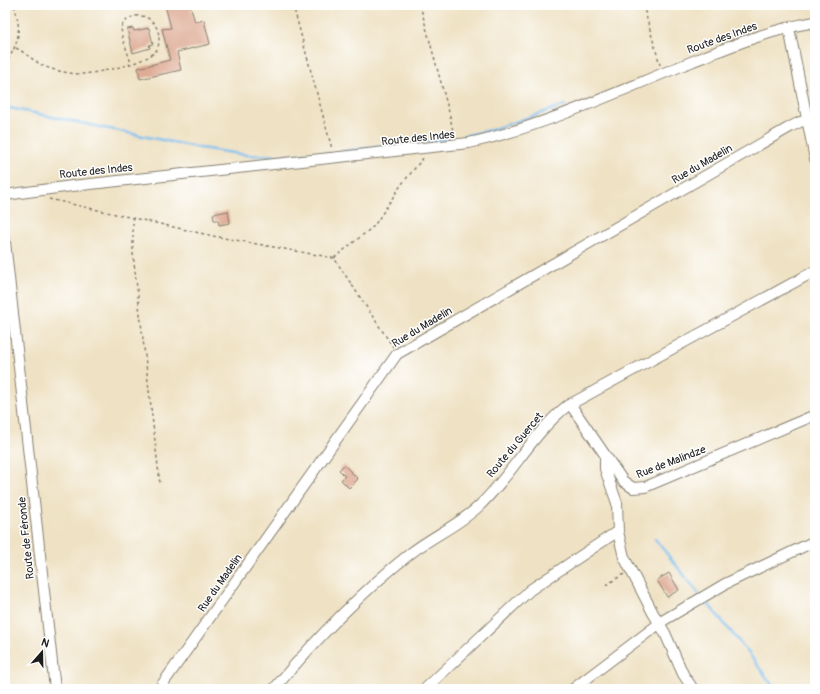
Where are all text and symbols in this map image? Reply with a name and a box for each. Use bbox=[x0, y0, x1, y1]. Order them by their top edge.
street label: Route des Indes bbox=[685, 19, 759, 57]
street label: Route des Indes bbox=[381, 128, 455, 148]
street label: Rue du Madelin bbox=[669, 141, 735, 187]
street label: Route des Indes bbox=[59, 161, 133, 181]
street label: Rue du Madelin bbox=[390, 304, 454, 350]
street label: Route du Guercet bbox=[484, 409, 546, 480]
street label: Rue de Malindze bbox=[634, 443, 708, 481]
street label: Route de Féronde bbox=[15, 496, 37, 580]
street label: Rue du Madelin bbox=[195, 552, 245, 614]
north arrow bbox=[22, 632, 62, 672]
text: N bbox=[40, 636, 51, 651]

